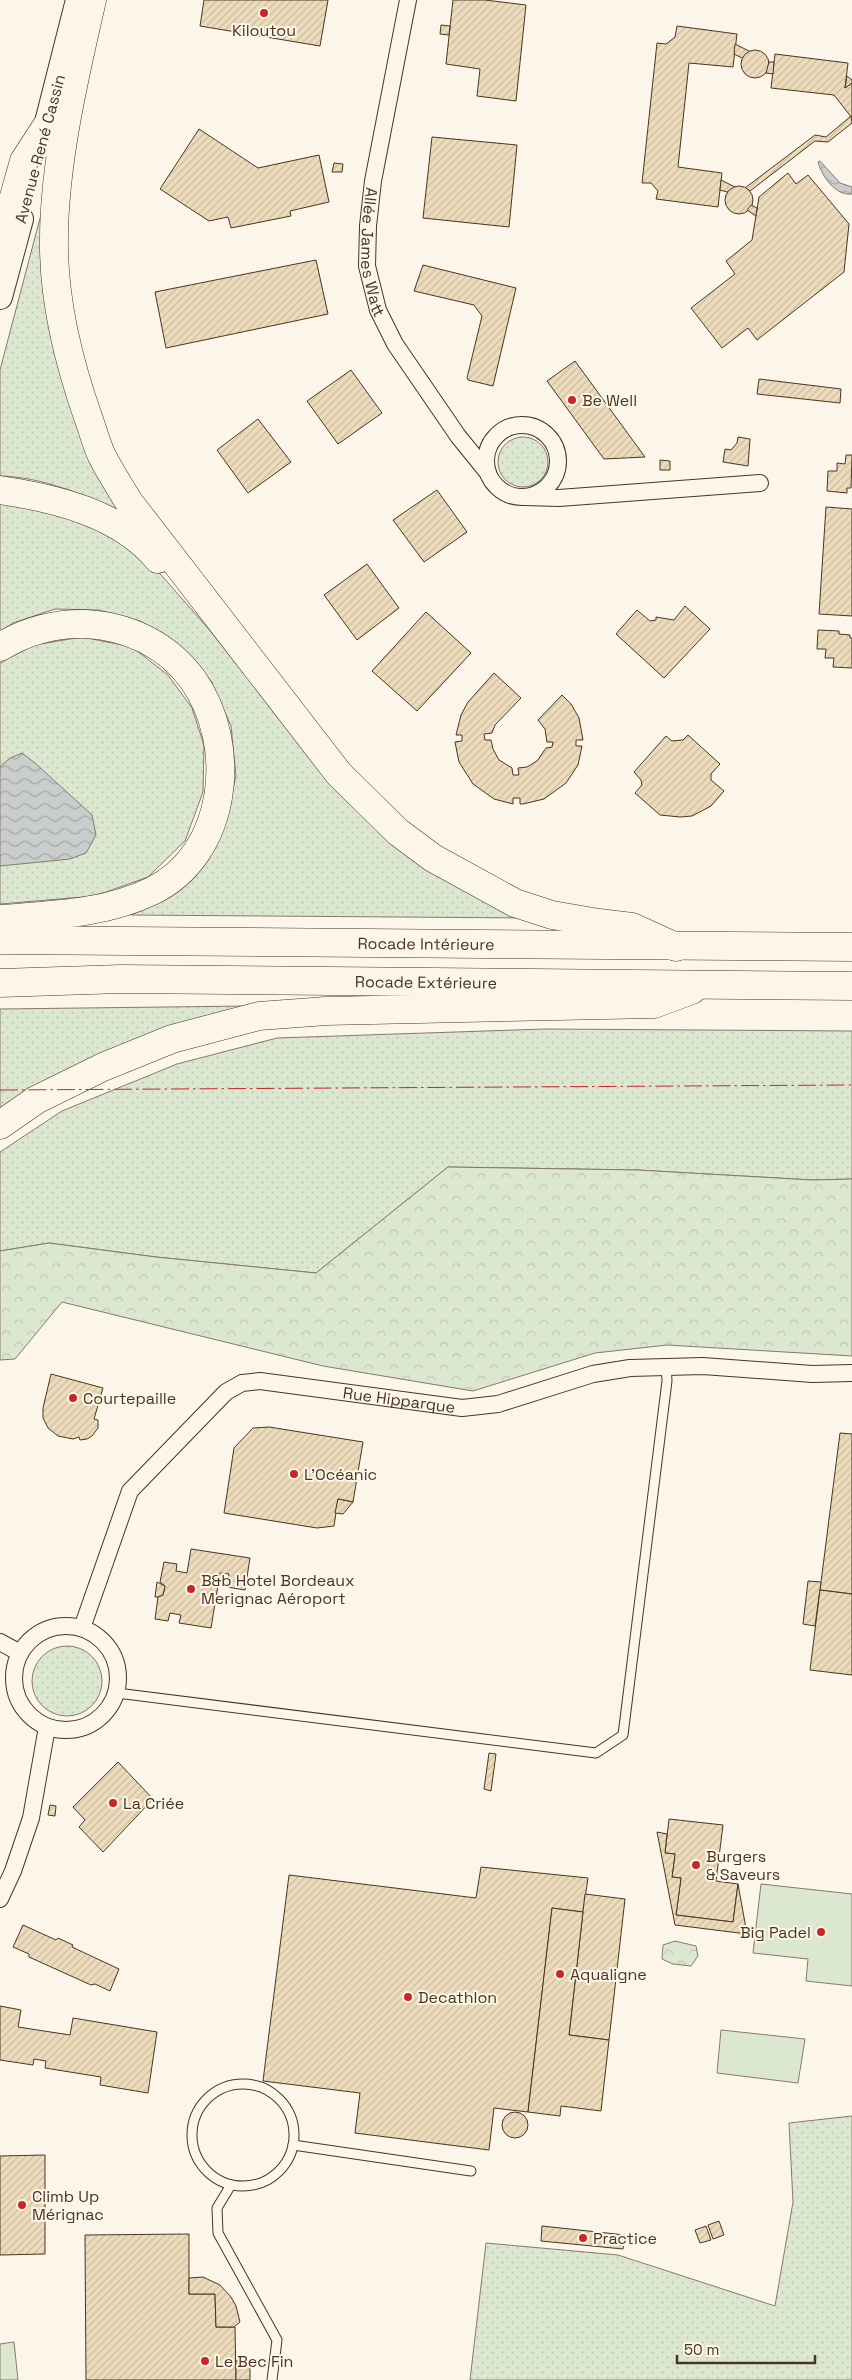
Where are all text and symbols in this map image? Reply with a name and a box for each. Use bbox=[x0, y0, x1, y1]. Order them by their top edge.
marker: Kiloutou bbox=[258, 7, 270, 19]
place label: Kiloutou bbox=[232, 20, 296, 41]
street label: Avenue René Cassin bbox=[10, 72, 70, 226]
street label: Allée James Watt bbox=[356, 186, 390, 320]
place label: Be Well bbox=[582, 390, 637, 411]
marker: Be Well bbox=[566, 394, 578, 406]
street label: Rocade Intérieure bbox=[357, 932, 495, 955]
street label: Rocade Extérieure bbox=[355, 971, 497, 993]
street label: Rue Hipparque bbox=[342, 1382, 457, 1418]
place label: Courtepaille bbox=[83, 1388, 176, 1409]
marker: Courtepaille bbox=[67, 1392, 79, 1404]
place label: L’Océanic bbox=[304, 1464, 377, 1485]
marker: L’Océanic bbox=[288, 1468, 300, 1480]
place label: B&b Hotel Bordeaux Merignac Aéroport bbox=[201, 1570, 355, 1609]
marker: B&b Hotel Bordeaux Merignac Aéroport bbox=[185, 1583, 197, 1595]
place label: La Criée bbox=[123, 1793, 184, 1814]
marker: La Criée bbox=[107, 1797, 119, 1809]
place label: Burgers & Saveurs bbox=[706, 1846, 780, 1885]
marker: Burgers & Saveurs bbox=[690, 1859, 702, 1871]
place label: Big Padel bbox=[740, 1922, 811, 1943]
marker: Big Padel bbox=[815, 1926, 827, 1938]
place label: Aqualigne bbox=[570, 1964, 647, 1985]
marker: Aqualigne bbox=[554, 1968, 566, 1980]
place label: Decathlon bbox=[418, 1987, 497, 2008]
marker: Decathlon bbox=[402, 1991, 414, 2003]
place label: Climb Up Mérignac bbox=[32, 2186, 104, 2225]
marker: Climb Up Mérignac bbox=[16, 2199, 28, 2211]
place label: Practice bbox=[593, 2228, 657, 2249]
marker: Practice bbox=[577, 2232, 589, 2244]
scale bar bbox=[677, 2332, 814, 2364]
text: 50 m bbox=[684, 2340, 719, 2359]
place label: Le Bec Fin bbox=[215, 2351, 293, 2372]
marker: Le Bec Fin bbox=[199, 2355, 211, 2367]

